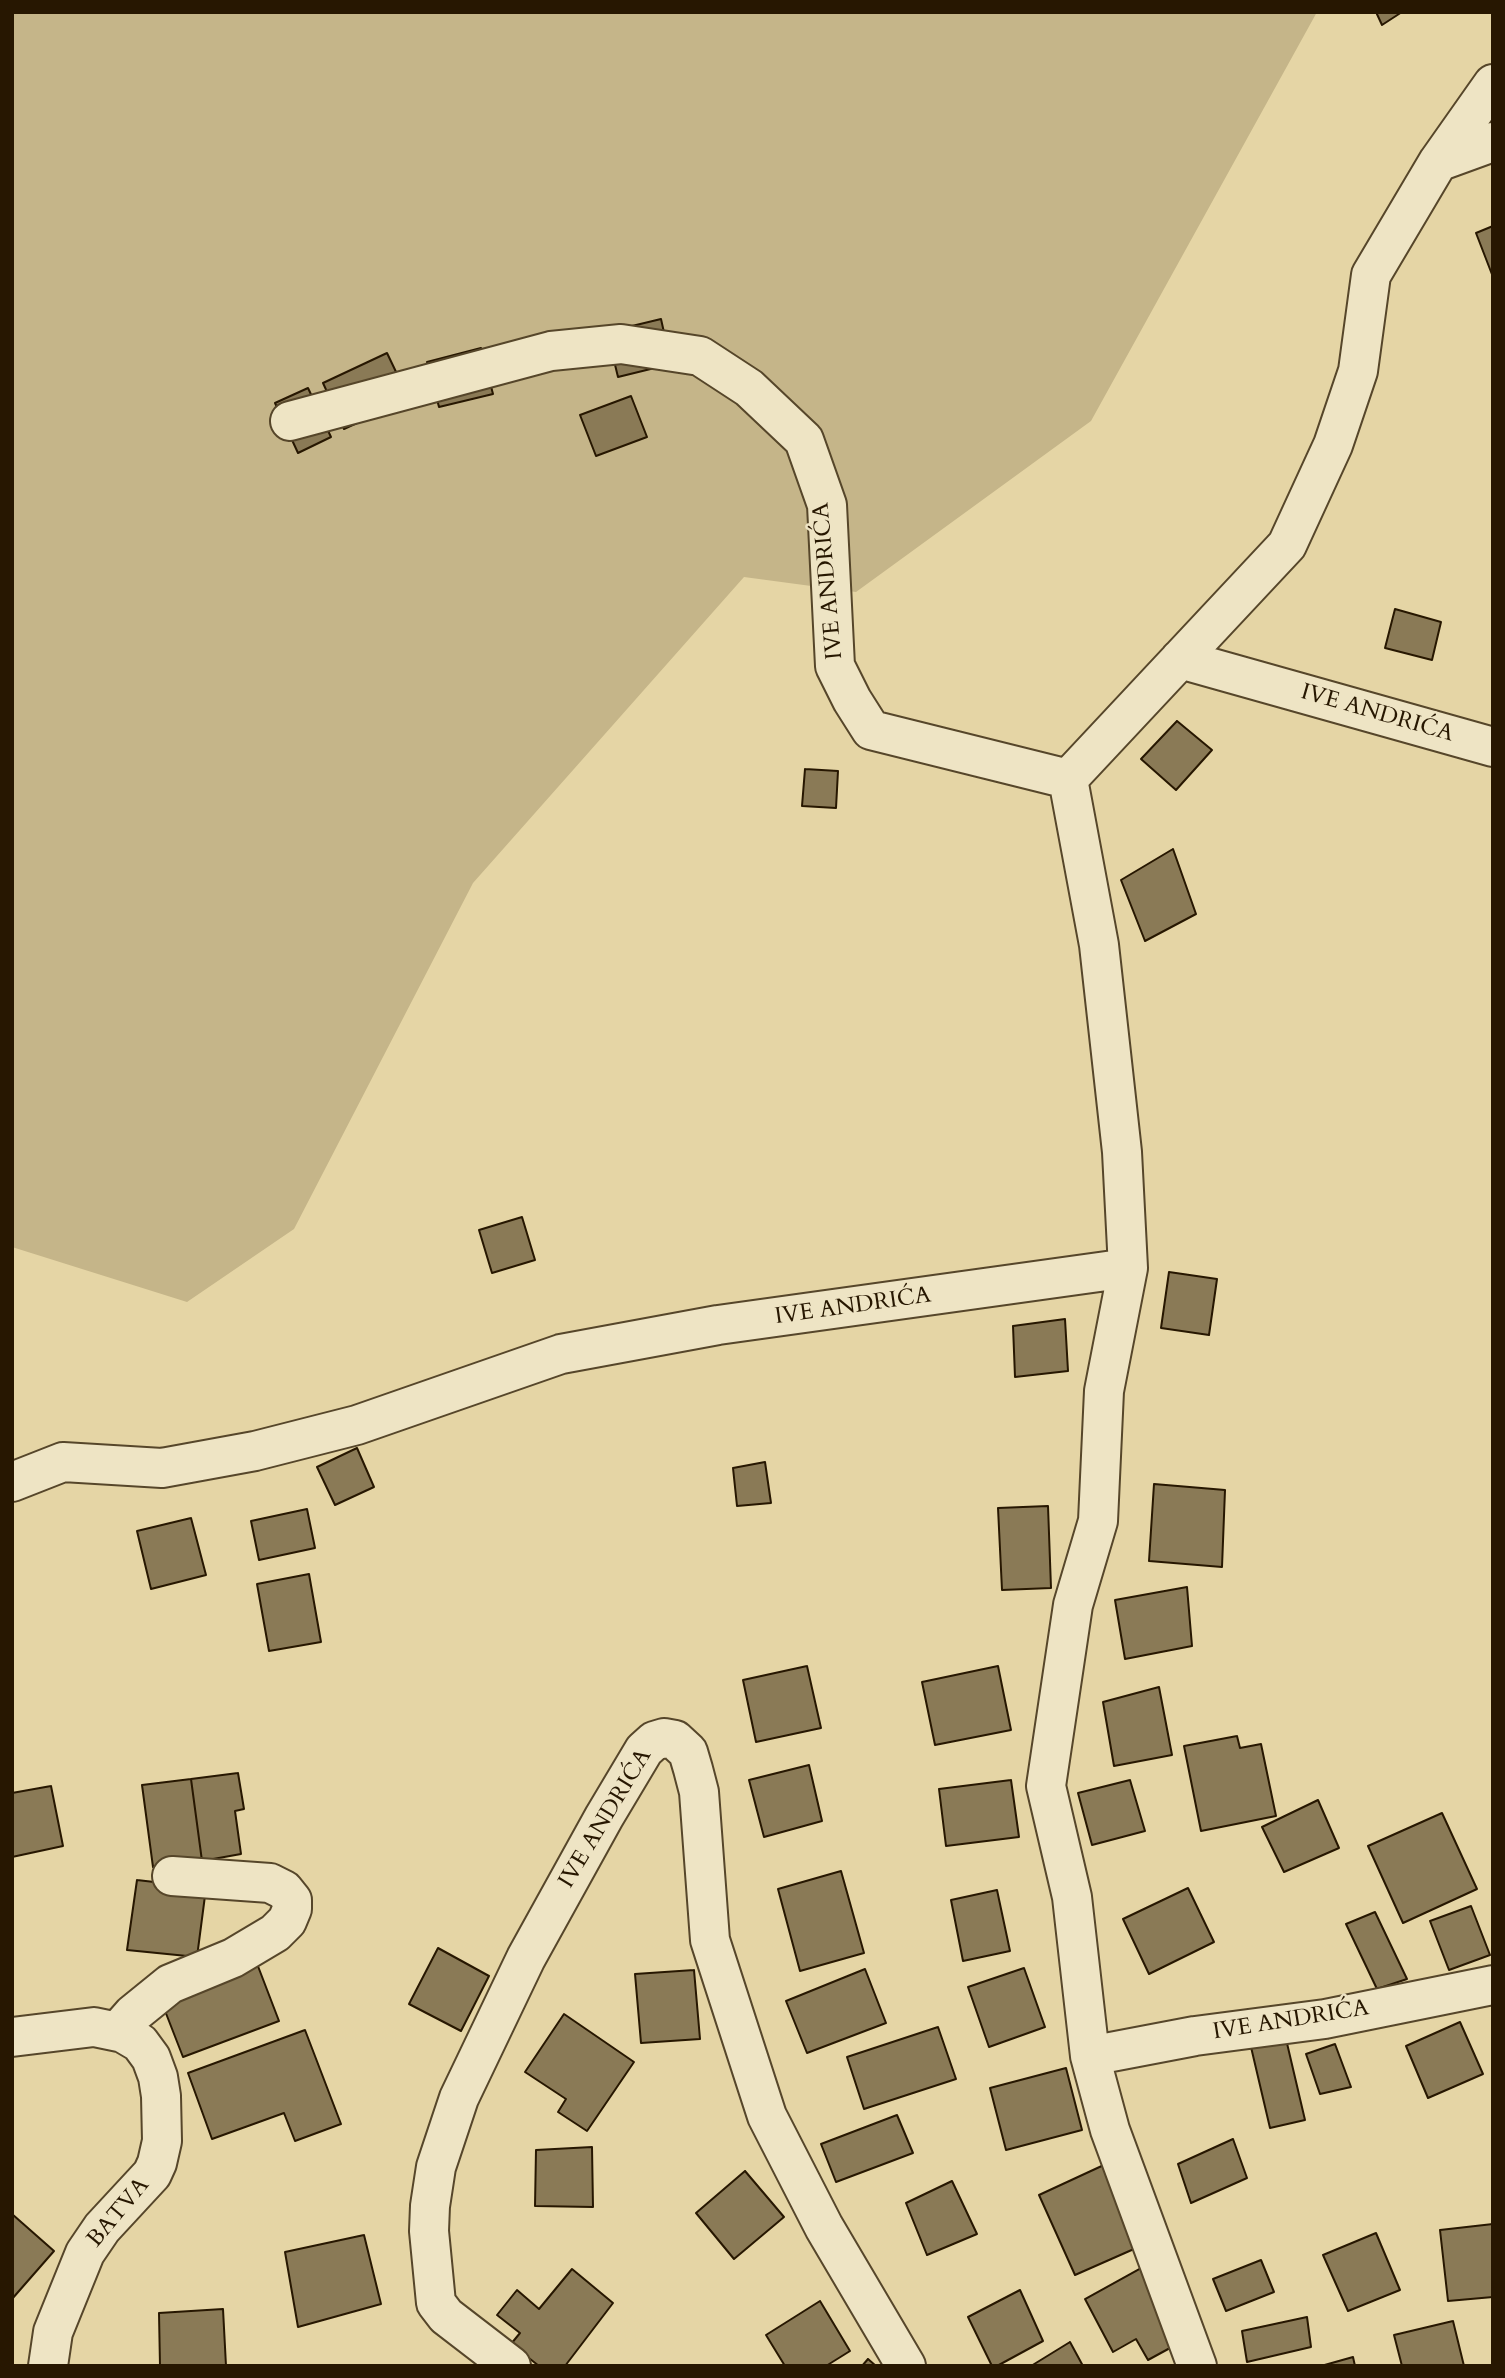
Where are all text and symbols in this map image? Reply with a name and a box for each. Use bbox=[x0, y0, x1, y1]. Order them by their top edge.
street label: IVE ANDRIĆA bbox=[808, 501, 850, 661]
street label: IVE ANDRIĆA bbox=[1297, 679, 1457, 749]
street label: IVE ANDRIĆA bbox=[773, 1282, 933, 1332]
street label: IVE ANDRIĆA bbox=[554, 1744, 658, 1894]
street label: IVE ANDRIĆA bbox=[1211, 1995, 1371, 2047]
street label: BATVA bbox=[82, 2173, 156, 2253]

